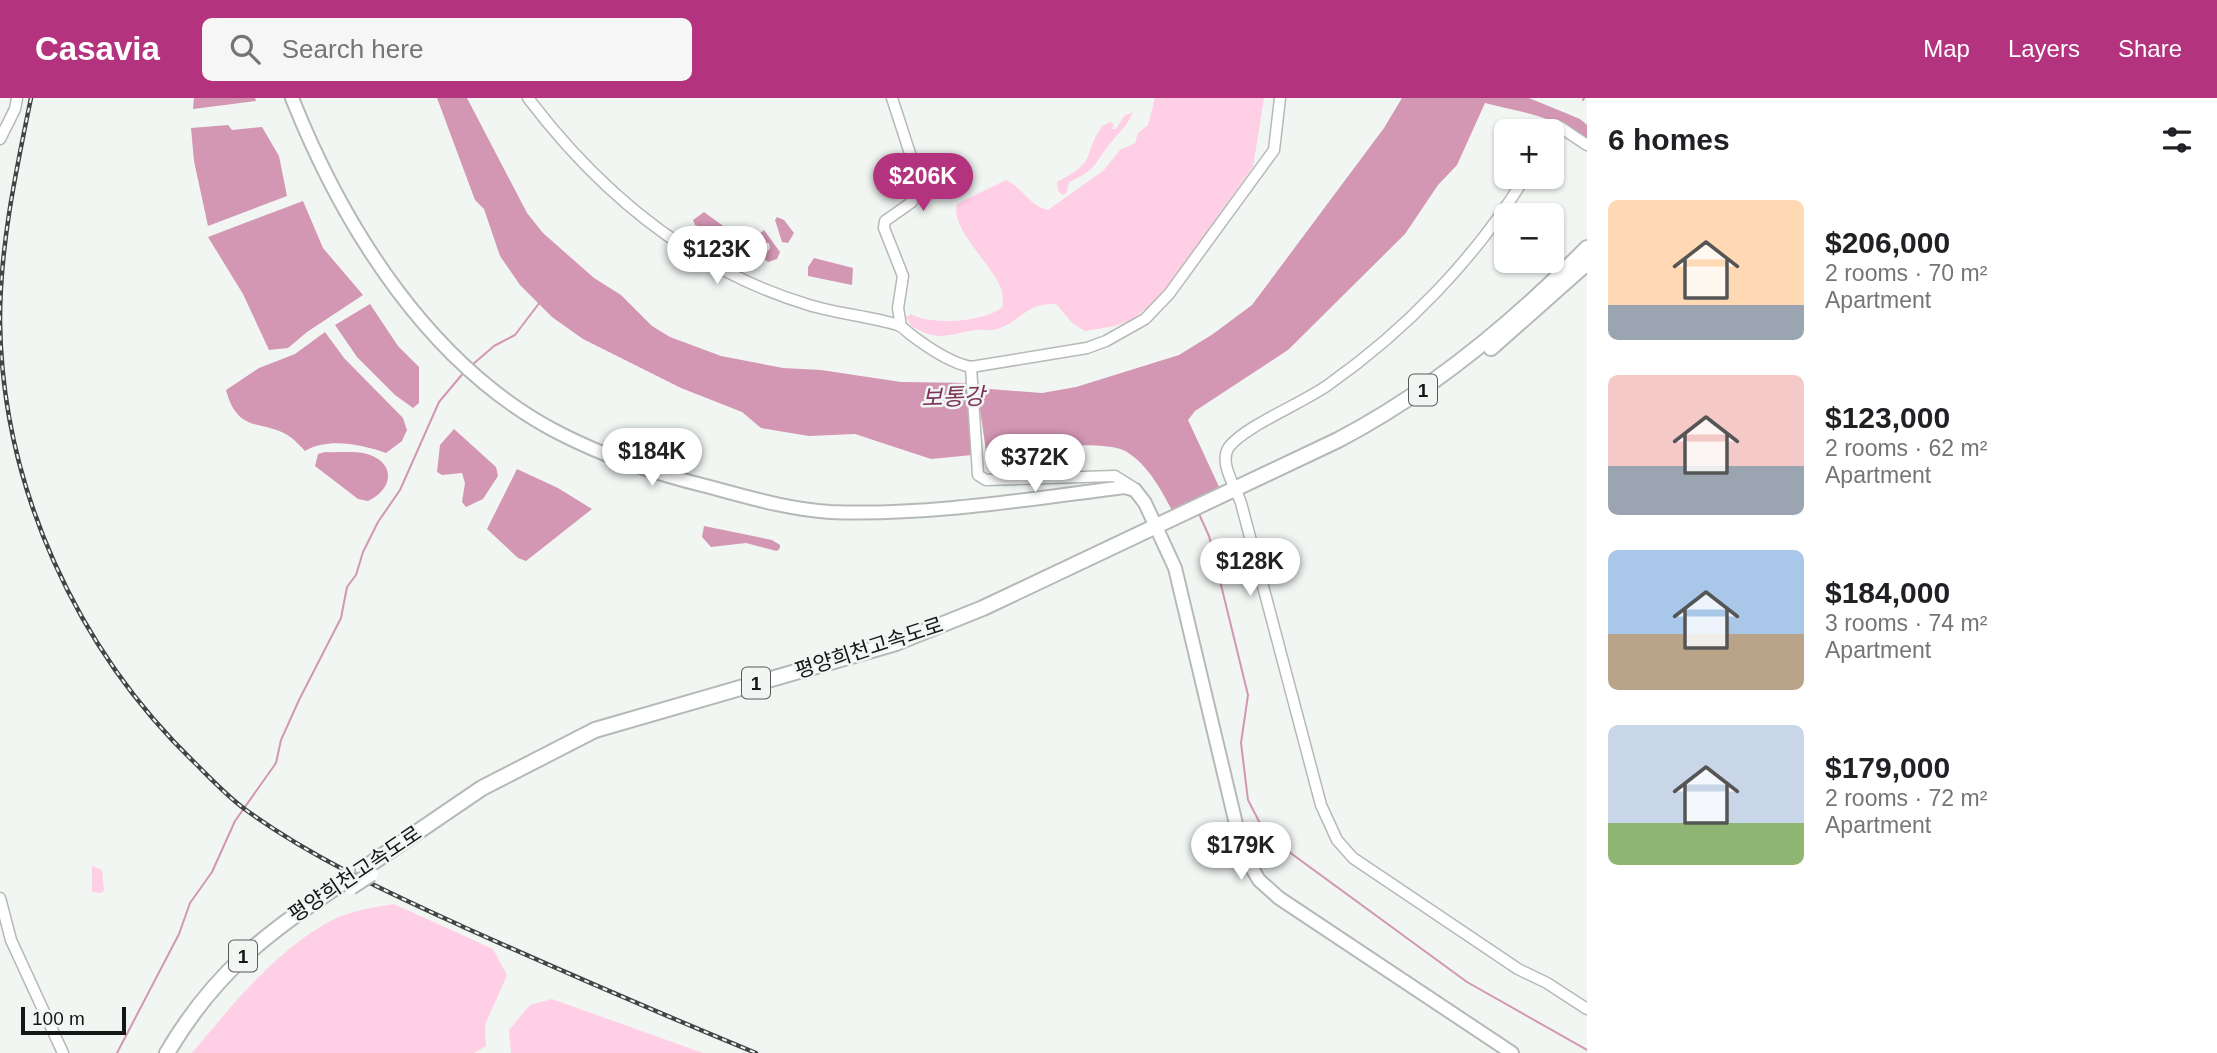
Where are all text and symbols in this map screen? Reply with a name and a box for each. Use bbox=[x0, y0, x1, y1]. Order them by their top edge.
search box bbox=[202, 18, 692, 81]
text: Casavia bbox=[35, 30, 160, 67]
icon: search bbox=[226, 30, 264, 68]
text: Search here bbox=[282, 34, 423, 64]
text: Map bbox=[1923, 35, 1970, 62]
text: Layers bbox=[2008, 35, 2080, 62]
text: Share bbox=[2118, 35, 2182, 62]
map controls bbox=[1494, 119, 1564, 273]
button: + bbox=[1494, 119, 1564, 189]
icon: filters bbox=[2158, 121, 2196, 159]
text: 6 homes bbox=[1608, 123, 1730, 156]
pin: $206K bbox=[874, 153, 972, 213]
text: $206K bbox=[889, 163, 957, 189]
button: − bbox=[1494, 203, 1564, 273]
pin: $123K bbox=[668, 226, 766, 286]
text: $206,000 bbox=[1825, 226, 1950, 259]
icon: home bbox=[1664, 228, 1748, 312]
text: $123K bbox=[683, 236, 751, 262]
text: 2 rooms · 70 m² bbox=[1825, 260, 1987, 286]
text: Apartment bbox=[1825, 287, 1931, 313]
road number: 1 bbox=[1409, 374, 1437, 406]
water label: 보통강 bbox=[921, 383, 988, 411]
text: $123,000 bbox=[1825, 401, 1950, 434]
icon: home bbox=[1664, 403, 1748, 487]
pin: $184K bbox=[603, 428, 701, 488]
pin: $372K bbox=[986, 434, 1084, 494]
text: 2 rooms · 62 m² bbox=[1825, 435, 1987, 461]
text: $184K bbox=[618, 438, 686, 464]
text: $372K bbox=[1001, 444, 1069, 470]
text: Apartment bbox=[1825, 462, 1931, 488]
pin: $128K bbox=[1201, 538, 1299, 598]
text: $128K bbox=[1216, 548, 1284, 574]
text: $184,000 bbox=[1825, 576, 1950, 609]
icon: home bbox=[1664, 578, 1748, 662]
text: 3 rooms · 74 m² bbox=[1825, 610, 1987, 636]
street label: 평양희천고속도로 bbox=[792, 613, 946, 682]
text: Apartment bbox=[1825, 637, 1931, 663]
road number: 1 bbox=[742, 668, 770, 698]
text: $179,000 bbox=[1825, 751, 1950, 784]
icon: home bbox=[1664, 753, 1748, 837]
text: 2 rooms · 72 m² bbox=[1825, 785, 1987, 811]
text: Apartment bbox=[1825, 812, 1931, 838]
street label: 평양희천고속도로 bbox=[284, 821, 425, 926]
pin: $179K bbox=[1192, 822, 1290, 882]
text: $179K bbox=[1207, 832, 1275, 858]
road number: 1 bbox=[229, 940, 257, 972]
scale bar bbox=[21, 1004, 126, 1036]
text: 100 m bbox=[32, 1008, 85, 1029]

